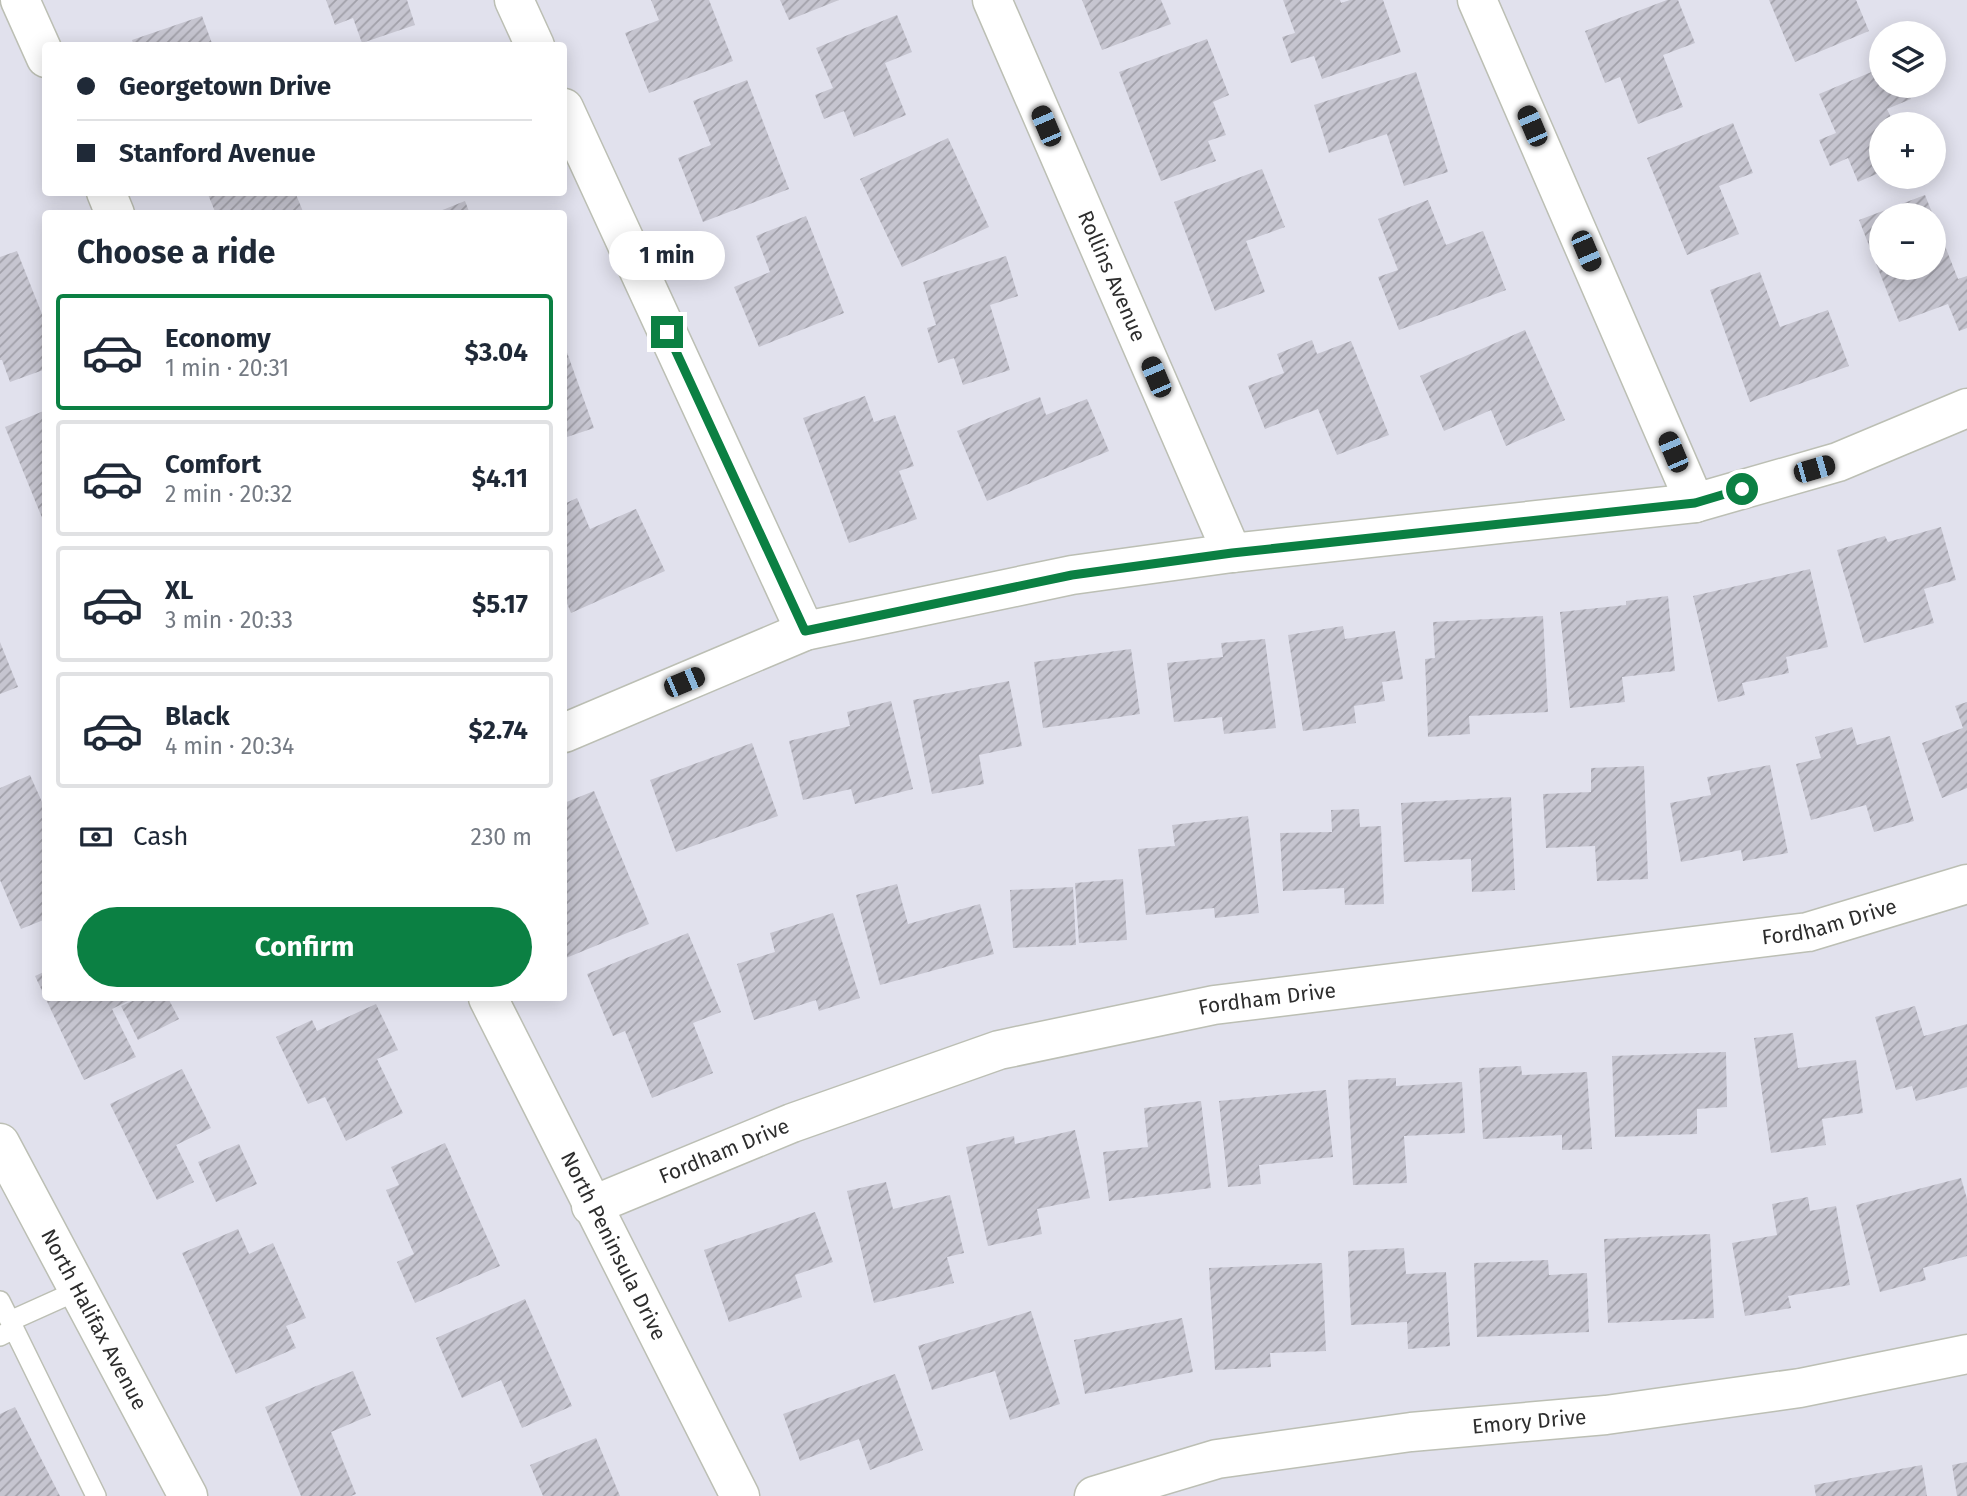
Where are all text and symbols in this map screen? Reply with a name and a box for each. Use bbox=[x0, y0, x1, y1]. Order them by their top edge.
map controls bbox=[1869, 21, 1946, 280]
button: layers bbox=[1869, 21, 1946, 98]
text: Georgetown Drive bbox=[119, 71, 331, 102]
car bbox=[1029, 103, 1064, 149]
car bbox=[1515, 103, 1550, 149]
button: + bbox=[1869, 112, 1946, 189]
text: Stanford Avenue bbox=[119, 138, 315, 169]
button: − bbox=[1869, 203, 1946, 280]
street label: Rollins Avenue bbox=[1072, 207, 1152, 346]
car bbox=[1569, 228, 1604, 274]
callout: 1 min bbox=[609, 230, 725, 280]
text: Choose a ride bbox=[77, 233, 275, 271]
text: 1 min bbox=[639, 241, 695, 269]
route end bbox=[651, 316, 683, 348]
icon: car bbox=[81, 321, 144, 384]
text: Economy bbox=[165, 323, 271, 354]
text: $3.04 bbox=[464, 337, 528, 368]
text: 1 min · 20:31 bbox=[165, 354, 289, 382]
car bbox=[1139, 354, 1174, 400]
car bbox=[1656, 429, 1691, 475]
icon: car bbox=[81, 447, 144, 510]
text: Comfort bbox=[165, 449, 261, 480]
car bbox=[1791, 453, 1838, 485]
text: $4.11 bbox=[472, 463, 528, 494]
route start bbox=[1726, 473, 1758, 505]
text: 2 min · 20:32 bbox=[165, 480, 292, 508]
icon: car bbox=[81, 573, 144, 636]
text: XL bbox=[165, 575, 193, 606]
text: $5.17 bbox=[472, 589, 528, 620]
text: 3 min · 20:33 bbox=[165, 606, 293, 634]
car bbox=[661, 664, 708, 700]
icon: car bbox=[81, 699, 144, 762]
text: Black bbox=[165, 701, 230, 732]
text: $2.74 bbox=[468, 715, 528, 746]
text: 4 min · 20:34 bbox=[165, 732, 294, 760]
icon: cash bbox=[77, 818, 115, 856]
text: Cash bbox=[133, 821, 189, 852]
text: 230 m bbox=[471, 823, 532, 851]
street label: Fordham Drive bbox=[1760, 893, 1900, 951]
button: Confirm bbox=[77, 907, 532, 987]
street label: Fordham Drive bbox=[1196, 977, 1337, 1021]
street label: Fordham Drive bbox=[655, 1113, 793, 1189]
street label: North Peninsula Drive bbox=[555, 1147, 672, 1345]
street label: North Halifax Avenue bbox=[35, 1225, 153, 1414]
street label: Emory Drive bbox=[1471, 1404, 1587, 1440]

